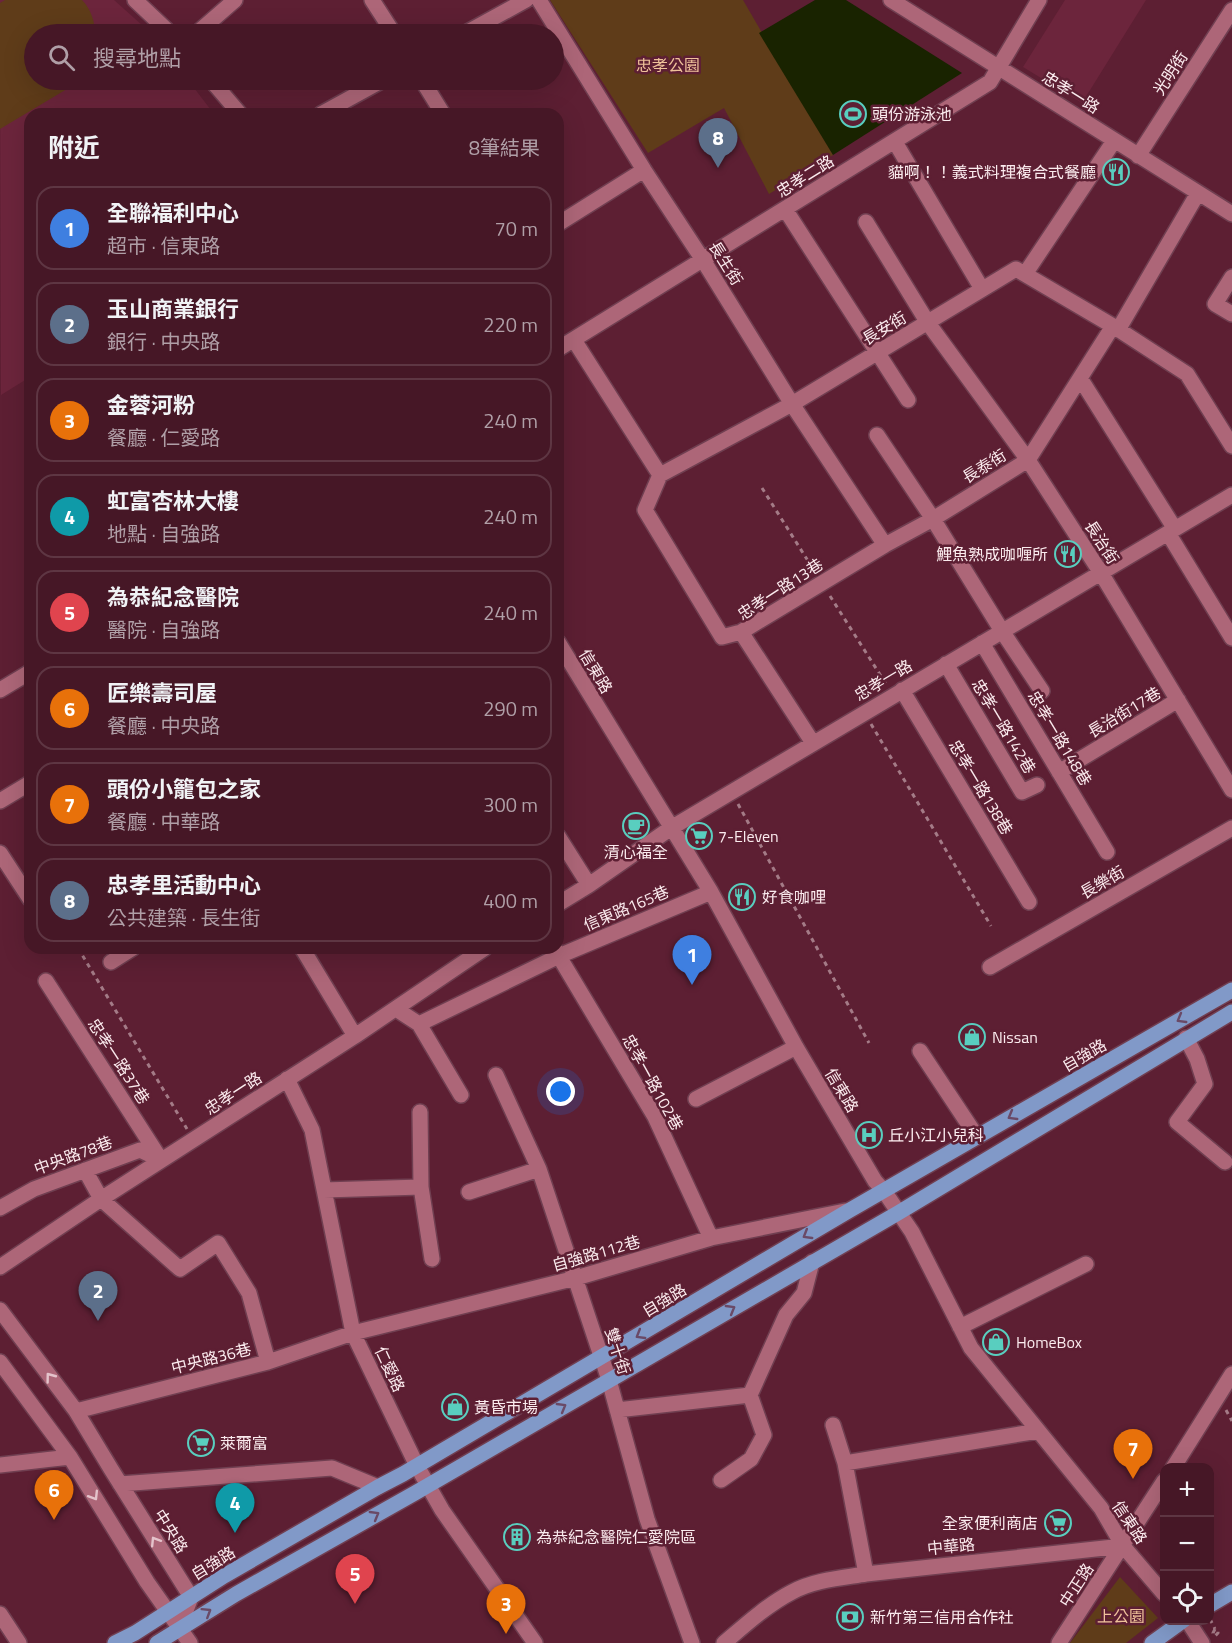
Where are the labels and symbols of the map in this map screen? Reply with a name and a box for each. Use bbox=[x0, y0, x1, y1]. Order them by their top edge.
street label: 光明街 bbox=[1147, 46, 1193, 100]
park label: 忠孝公園 bbox=[636, 53, 700, 77]
street label: 忠孝一路 bbox=[1037, 65, 1105, 119]
sports icon: 頭份游泳池 bbox=[838, 99, 868, 129]
place label: 頭份游泳池 bbox=[872, 102, 952, 126]
pin: 8 bbox=[698, 118, 738, 168]
street label: 忠孝二路 bbox=[771, 149, 839, 203]
restaurant icon: 貓啊！！義式料理複合式餐廳 bbox=[1101, 157, 1131, 187]
place label: 貓啊！！義式料理複合式餐廳 bbox=[888, 160, 1096, 184]
street label: 長生街 bbox=[703, 236, 749, 290]
street label: 長安街 bbox=[857, 305, 911, 351]
street label: 長泰街 bbox=[957, 443, 1011, 489]
street label: 長治街 bbox=[1079, 515, 1125, 569]
restaurant icon: 鯉魚熟成咖喱所 bbox=[1053, 539, 1083, 569]
place label: 鯉魚熟成咖喱所 bbox=[936, 542, 1048, 566]
street label: 忠孝一路13巷 bbox=[732, 552, 828, 626]
street label: 信東路 bbox=[573, 644, 619, 698]
street label: 忠孝一路 bbox=[849, 653, 917, 707]
street label: 忠孝一路142巷 bbox=[966, 674, 1042, 778]
street label: 長治街17巷 bbox=[1083, 681, 1165, 743]
street label: 忠孝一路148巷 bbox=[1022, 686, 1098, 790]
street label: 忠孝一路138巷 bbox=[943, 735, 1019, 839]
cafe icon: 清心福全 bbox=[621, 811, 651, 841]
supermarket icon: 7-Eleven bbox=[684, 821, 714, 851]
place label: 7-Eleven bbox=[718, 824, 779, 848]
place label: 清心福全 bbox=[604, 840, 668, 864]
street label: 長樂街 bbox=[1075, 860, 1129, 904]
street label: 信東路165巷 bbox=[579, 879, 673, 937]
restaurant icon: 好食咖哩 bbox=[727, 882, 757, 912]
place label: 好食咖哩 bbox=[762, 885, 826, 909]
pin: 1 bbox=[672, 936, 712, 985]
one-way arrow bbox=[1177, 1012, 1187, 1023]
street label: 忠孝一路37巷 bbox=[82, 1013, 156, 1109]
shop icon: Nissan bbox=[957, 1022, 987, 1052]
place label: Nissan bbox=[992, 1025, 1038, 1049]
street label: 忠孝一路102巷 bbox=[617, 1029, 689, 1135]
street label: 自強路 bbox=[1057, 1033, 1111, 1077]
street label: 信東路 bbox=[819, 1063, 865, 1117]
street label: 忠孝一路 bbox=[200, 1066, 266, 1120]
your location bbox=[546, 1077, 575, 1106]
one-way arrow bbox=[1008, 1109, 1019, 1121]
hospital icon: 丘小江小兒科 bbox=[854, 1120, 884, 1150]
place label: 丘小江小兒科 bbox=[888, 1123, 984, 1147]
street label: 中央路78巷 bbox=[30, 1130, 116, 1180]
one-way arrow bbox=[803, 1228, 813, 1240]
street label: 自強路112巷 bbox=[549, 1229, 643, 1277]
pin: 2 bbox=[78, 1272, 118, 1321]
street label: 自強路 bbox=[637, 1277, 691, 1323]
one-way arrow bbox=[725, 1305, 735, 1316]
street label: 雙十街 bbox=[599, 1324, 637, 1378]
one-way arrow bbox=[636, 1327, 646, 1339]
shop icon: HomeBox bbox=[981, 1327, 1011, 1357]
place label: HomeBox bbox=[1016, 1330, 1082, 1354]
street label: 中央路36巷 bbox=[168, 1336, 254, 1380]
street label: 仁愛路 bbox=[369, 1342, 411, 1396]
one-way arrow bbox=[47, 1372, 58, 1383]
shop icon: 黃昏市場 bbox=[440, 1392, 470, 1422]
place label: 黃昏市場 bbox=[474, 1395, 538, 1419]
one-way arrow bbox=[556, 1403, 567, 1414]
supermarket icon: 萊爾富 bbox=[186, 1428, 216, 1458]
pin: 7 bbox=[1114, 1430, 1152, 1479]
place label: 萊爾富 bbox=[220, 1431, 268, 1455]
pin: 6 bbox=[34, 1470, 74, 1520]
pin: 4 bbox=[216, 1484, 254, 1533]
one-way arrow bbox=[87, 1490, 99, 1500]
street label: 信東路 bbox=[1107, 1495, 1153, 1549]
street label: 中央路 bbox=[148, 1504, 194, 1558]
supermarket icon: 全家便利商店 bbox=[1043, 1508, 1073, 1538]
one-way arrow bbox=[369, 1511, 380, 1522]
place label: 全家便利商店 bbox=[942, 1511, 1038, 1535]
building icon: 為恭紀念醫院仁愛院區 bbox=[502, 1522, 532, 1552]
place label: 為恭紀念醫院仁愛院區 bbox=[536, 1525, 696, 1549]
street label: 中華路 bbox=[926, 1532, 976, 1560]
one-way arrow bbox=[152, 1536, 163, 1547]
street label: 自強路 bbox=[186, 1540, 240, 1586]
pin: 5 bbox=[336, 1554, 374, 1604]
street label: 中正路 bbox=[1053, 1558, 1099, 1612]
pin: 3 bbox=[486, 1584, 526, 1634]
bank icon: 新竹第三信用合作社 bbox=[835, 1602, 865, 1632]
park label: 上公園 bbox=[1097, 1604, 1145, 1628]
place label: 新竹第三信用合作社 bbox=[870, 1605, 1014, 1629]
one-way arrow bbox=[201, 1608, 211, 1620]

